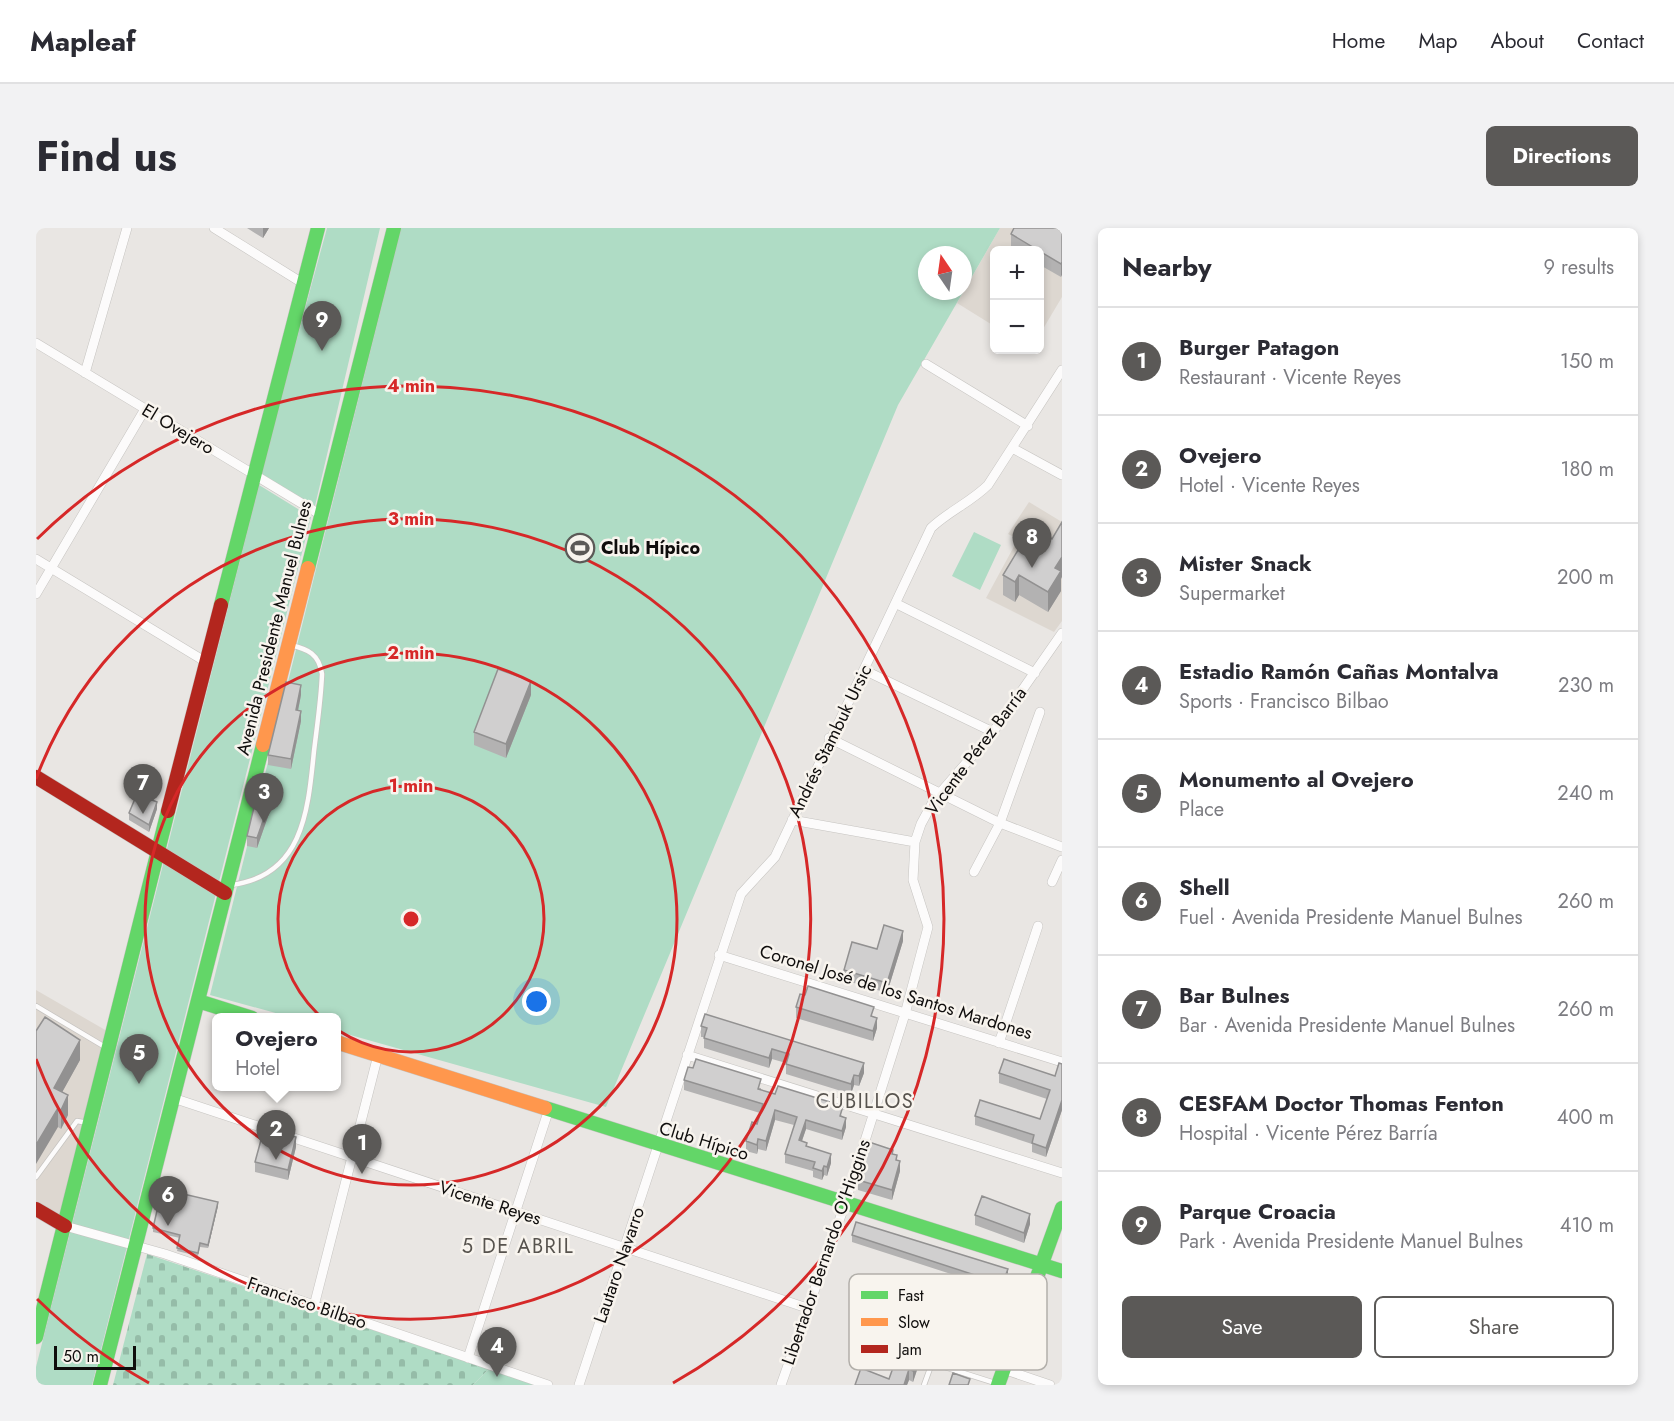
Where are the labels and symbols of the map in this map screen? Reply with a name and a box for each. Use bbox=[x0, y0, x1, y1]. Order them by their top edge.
north arrow bbox=[918, 246, 972, 300]
pin: 9 bbox=[302, 302, 342, 351]
text: 4 min bbox=[387, 373, 435, 399]
street label: El Ovejero bbox=[137, 397, 219, 461]
street label: Avenida Presidente Manuel Bulnes bbox=[230, 498, 318, 758]
text: 3 min bbox=[388, 506, 434, 532]
pin: 8 bbox=[1012, 518, 1052, 568]
sports icon: Club Hípico bbox=[564, 532, 596, 564]
place label: Club Hípico bbox=[601, 535, 700, 561]
text: 2 min bbox=[387, 640, 435, 666]
street label: Andrés Stambuk Ursic bbox=[782, 660, 878, 822]
street label: Vicente Pérez Barría bbox=[919, 682, 1033, 820]
pin: 7 bbox=[124, 764, 162, 814]
text: 1 min bbox=[389, 773, 433, 799]
pin: 3 bbox=[244, 774, 284, 823]
centre of rings bbox=[401, 909, 421, 929]
street label: Coronel José de los Santos Mardones bbox=[756, 938, 1036, 1046]
your location bbox=[522, 987, 551, 1016]
pin: 5 bbox=[120, 1034, 158, 1084]
district label: CUBILLOS bbox=[816, 1087, 914, 1116]
pin: 2 bbox=[256, 1110, 296, 1160]
street label: Club Hípico bbox=[656, 1115, 752, 1167]
pin: 1 bbox=[342, 1124, 382, 1174]
street label: Libertador Bernardo O'Higgins bbox=[775, 1136, 877, 1368]
street label: Vicente Reyes bbox=[436, 1174, 544, 1232]
pin: 6 bbox=[148, 1176, 188, 1226]
street label: Lautaro Navarro bbox=[587, 1203, 651, 1327]
district label: 5 DE ABRIL bbox=[462, 1232, 574, 1261]
street label: Francisco Bilbao bbox=[244, 1270, 370, 1336]
legend bbox=[849, 1274, 1047, 1370]
text: Fast bbox=[898, 1284, 924, 1307]
text: Slow bbox=[898, 1311, 930, 1334]
pin: 4 bbox=[478, 1328, 516, 1377]
text: Jam bbox=[896, 1338, 922, 1361]
scale bar bbox=[54, 1343, 136, 1370]

